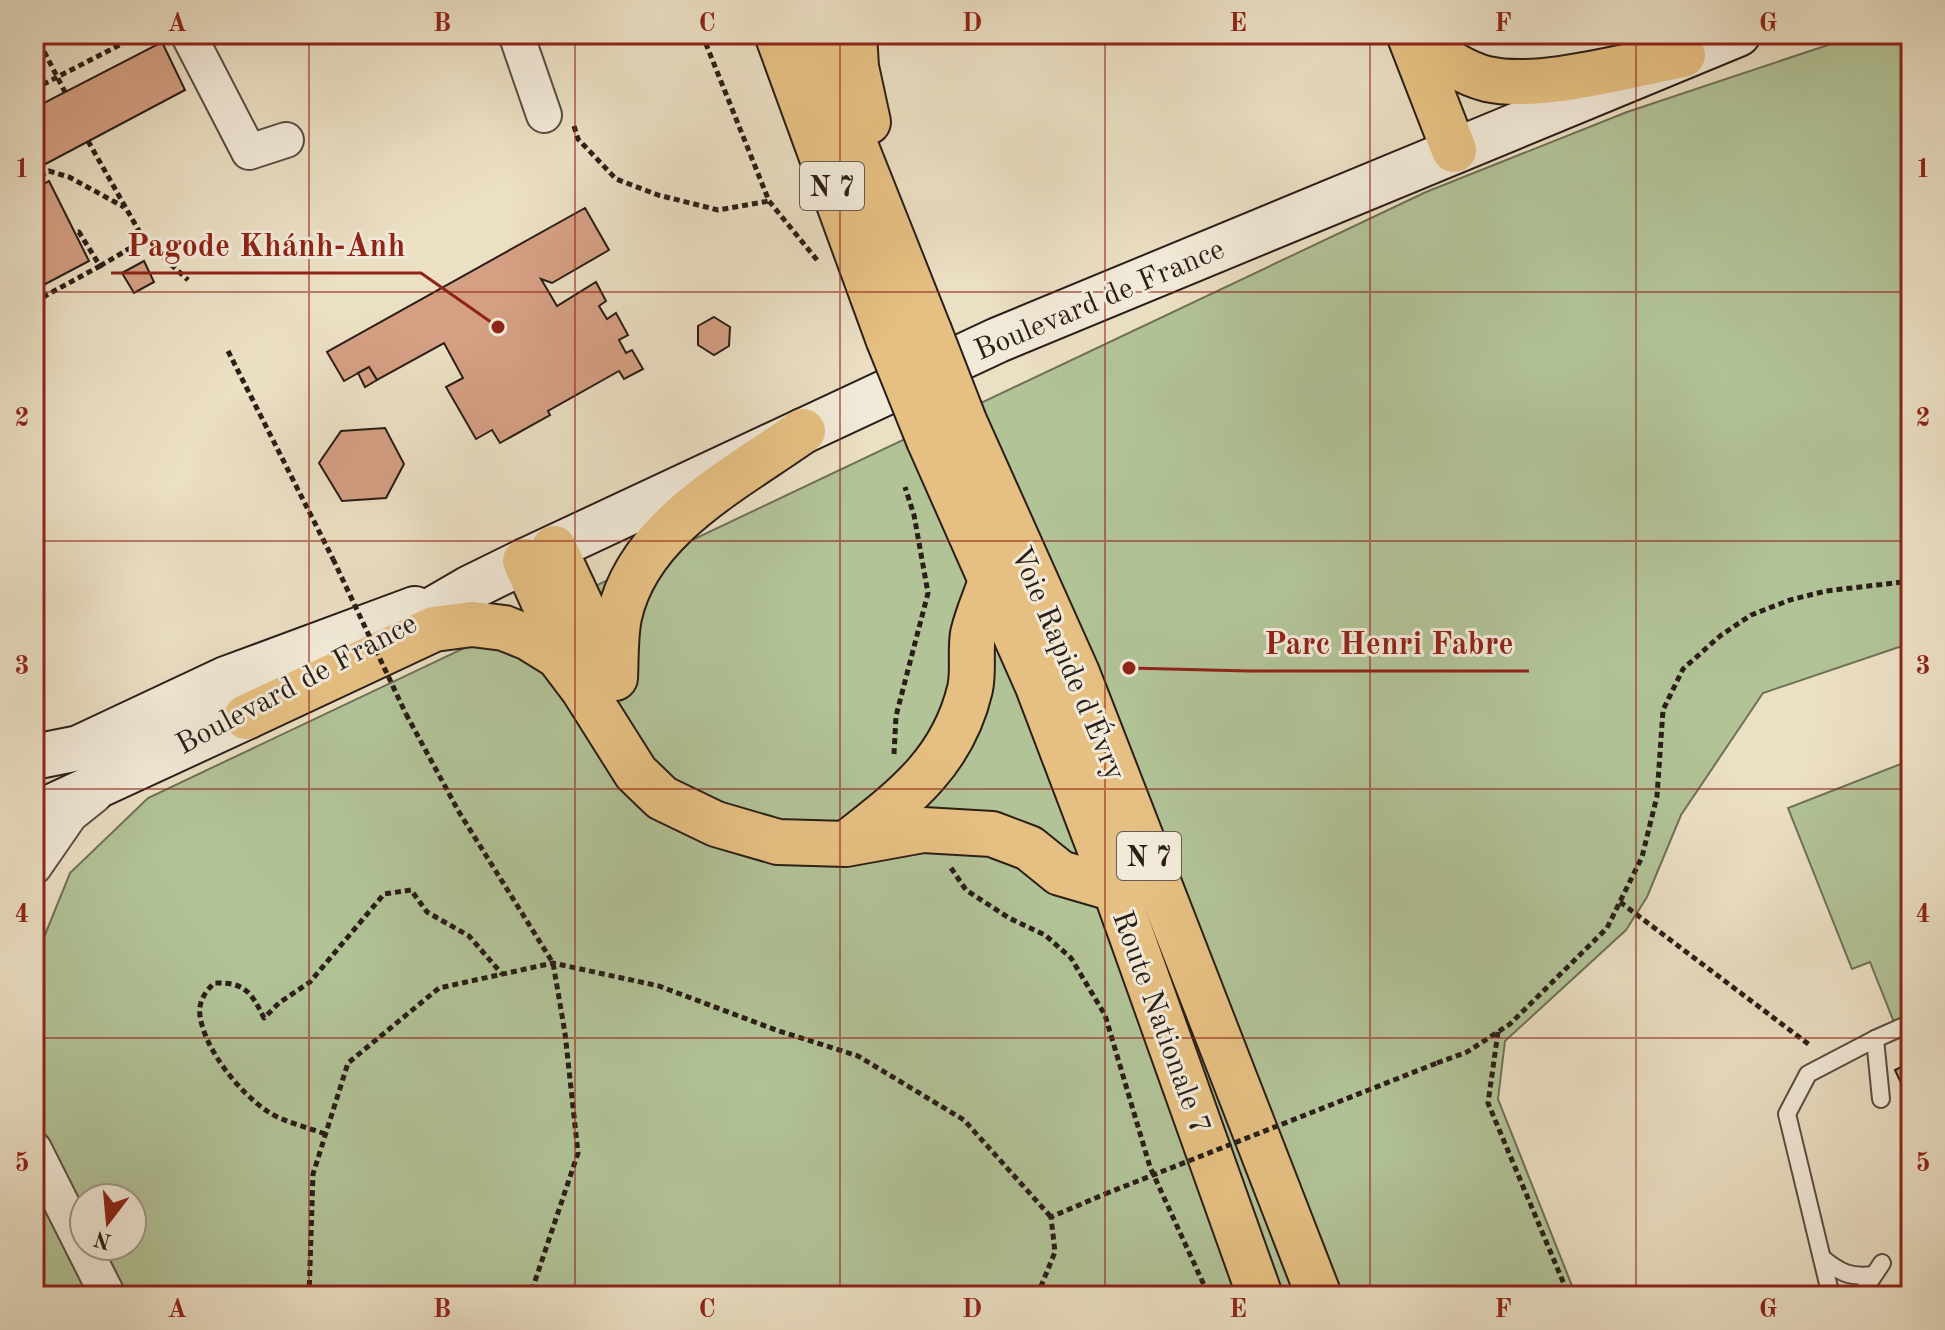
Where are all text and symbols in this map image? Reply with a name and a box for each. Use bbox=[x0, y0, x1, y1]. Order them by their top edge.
text: A bbox=[167, 11, 187, 37]
text: B bbox=[433, 11, 451, 37]
text: C bbox=[698, 11, 716, 37]
text: D bbox=[962, 11, 982, 37]
text: E bbox=[1229, 11, 1247, 37]
text: F bbox=[1494, 11, 1512, 37]
text: G bbox=[1759, 11, 1777, 37]
text: 1 bbox=[14, 157, 30, 183]
text: 1 bbox=[1915, 157, 1931, 183]
road number: N 7 bbox=[800, 162, 864, 210]
callout: Pagode Khánh-Anh bbox=[111, 217, 421, 273]
text: Pagode Khánh-Anh bbox=[127, 232, 405, 264]
street label: Boulevard de France bbox=[971, 235, 1229, 367]
text: 2 bbox=[14, 406, 30, 432]
text: 2 bbox=[1915, 406, 1931, 432]
street label: Voie Rapide d'Évry bbox=[1004, 540, 1135, 785]
street label: Boulevard de France bbox=[172, 609, 422, 761]
callout: Parc Henri Fabre bbox=[1248, 615, 1529, 671]
text: Parc Henri Fabre bbox=[1264, 630, 1514, 662]
text: 3 bbox=[14, 654, 30, 680]
text: 3 bbox=[1915, 654, 1931, 680]
road number: N 7 bbox=[1117, 832, 1181, 880]
text: 4 bbox=[14, 902, 30, 928]
text: 4 bbox=[1915, 902, 1931, 928]
street label: Route Nationale 7 bbox=[1106, 907, 1214, 1138]
text: 5 bbox=[14, 1151, 30, 1177]
text: 5 bbox=[1915, 1151, 1931, 1177]
north arrow bbox=[68, 1182, 148, 1262]
text: N bbox=[92, 1226, 114, 1252]
text: A bbox=[167, 1297, 187, 1323]
text: B bbox=[433, 1297, 451, 1323]
text: C bbox=[698, 1297, 716, 1323]
text: D bbox=[962, 1297, 982, 1323]
text: E bbox=[1229, 1297, 1247, 1323]
text: F bbox=[1494, 1297, 1512, 1323]
text: G bbox=[1759, 1297, 1777, 1323]

